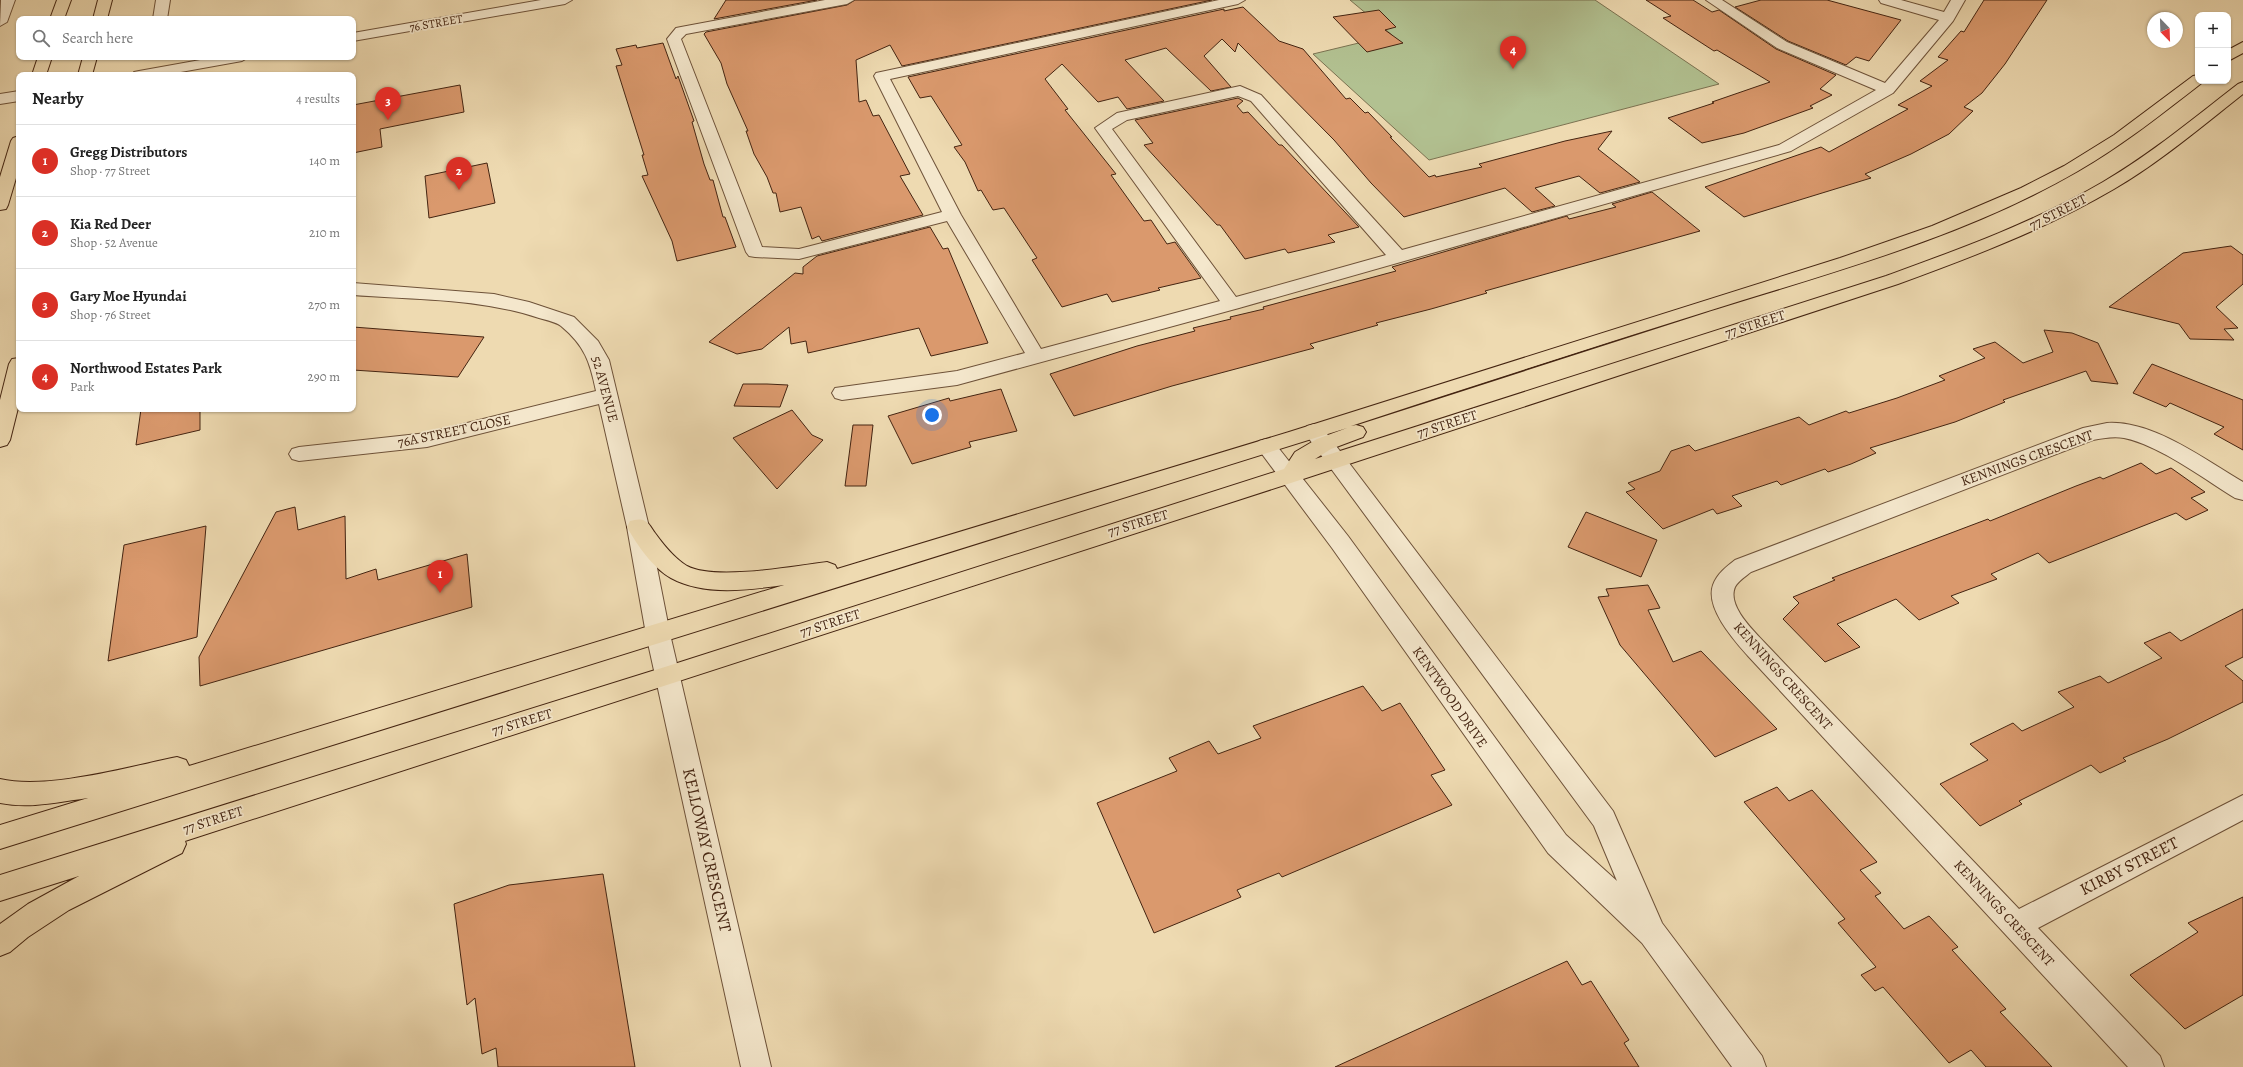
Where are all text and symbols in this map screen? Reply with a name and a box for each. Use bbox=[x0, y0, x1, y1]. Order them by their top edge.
street label: 76 STREET bbox=[408, 10, 464, 36]
north arrow bbox=[2147, 12, 2183, 48]
map controls bbox=[2195, 12, 2231, 84]
button: + bbox=[2195, 12, 2231, 48]
search box bbox=[16, 16, 356, 60]
icon: search bbox=[30, 27, 52, 49]
text: Search here bbox=[62, 28, 133, 48]
pin: 4 bbox=[1500, 36, 1526, 69]
button: − bbox=[2195, 48, 2231, 84]
text: Nearby bbox=[32, 87, 83, 110]
pin: 3 bbox=[375, 87, 401, 120]
text: 4 results bbox=[296, 90, 340, 107]
text: Gregg Distributors bbox=[70, 142, 187, 162]
text: 1 bbox=[43, 152, 47, 169]
text: 140 m bbox=[309, 152, 340, 169]
pin: 2 bbox=[446, 157, 472, 190]
text: Shop · 77 Street bbox=[70, 162, 150, 179]
street label: 77 STREET bbox=[2026, 189, 2090, 235]
text: Kia Red Deer bbox=[70, 214, 151, 234]
text: 2 bbox=[42, 224, 48, 241]
text: 210 m bbox=[309, 224, 340, 241]
text: Shop · 52 Avenue bbox=[70, 234, 158, 251]
text: Gary Moe Hyundai bbox=[70, 286, 187, 306]
text: 3 bbox=[42, 296, 48, 313]
text: 270 m bbox=[308, 296, 340, 313]
street label: 77 STREET bbox=[1722, 305, 1788, 343]
text: Shop · 76 Street bbox=[70, 306, 151, 323]
street label: 52 AVENUE bbox=[587, 354, 623, 424]
text: Northwood Estates Park bbox=[70, 358, 222, 378]
text: 4 bbox=[42, 368, 48, 385]
text: 290 m bbox=[308, 368, 340, 385]
text: Park bbox=[70, 378, 94, 395]
your location bbox=[922, 405, 942, 425]
street label: 77 STREET bbox=[1414, 405, 1480, 443]
street label: 76A STREET CLOSE bbox=[396, 410, 512, 452]
street label: KENNINGS CRESCENT bbox=[1958, 425, 2096, 491]
street label: 77 STREET bbox=[1105, 505, 1171, 541]
pin: 1 bbox=[427, 560, 453, 593]
street label: 77 STREET bbox=[797, 604, 863, 642]
street label: KENNINGS CRESCENT bbox=[1729, 618, 1837, 734]
street label: KENTWOOD DRIVE bbox=[1408, 643, 1492, 751]
street label: 77 STREET bbox=[489, 704, 555, 740]
street label: KELLOWAY CRESCENT bbox=[677, 766, 737, 935]
street label: 77 STREET bbox=[180, 801, 246, 839]
street label: KIRBY STREET bbox=[2076, 831, 2183, 901]
street label: KENNINGS CRESCENT bbox=[1950, 856, 2059, 971]

